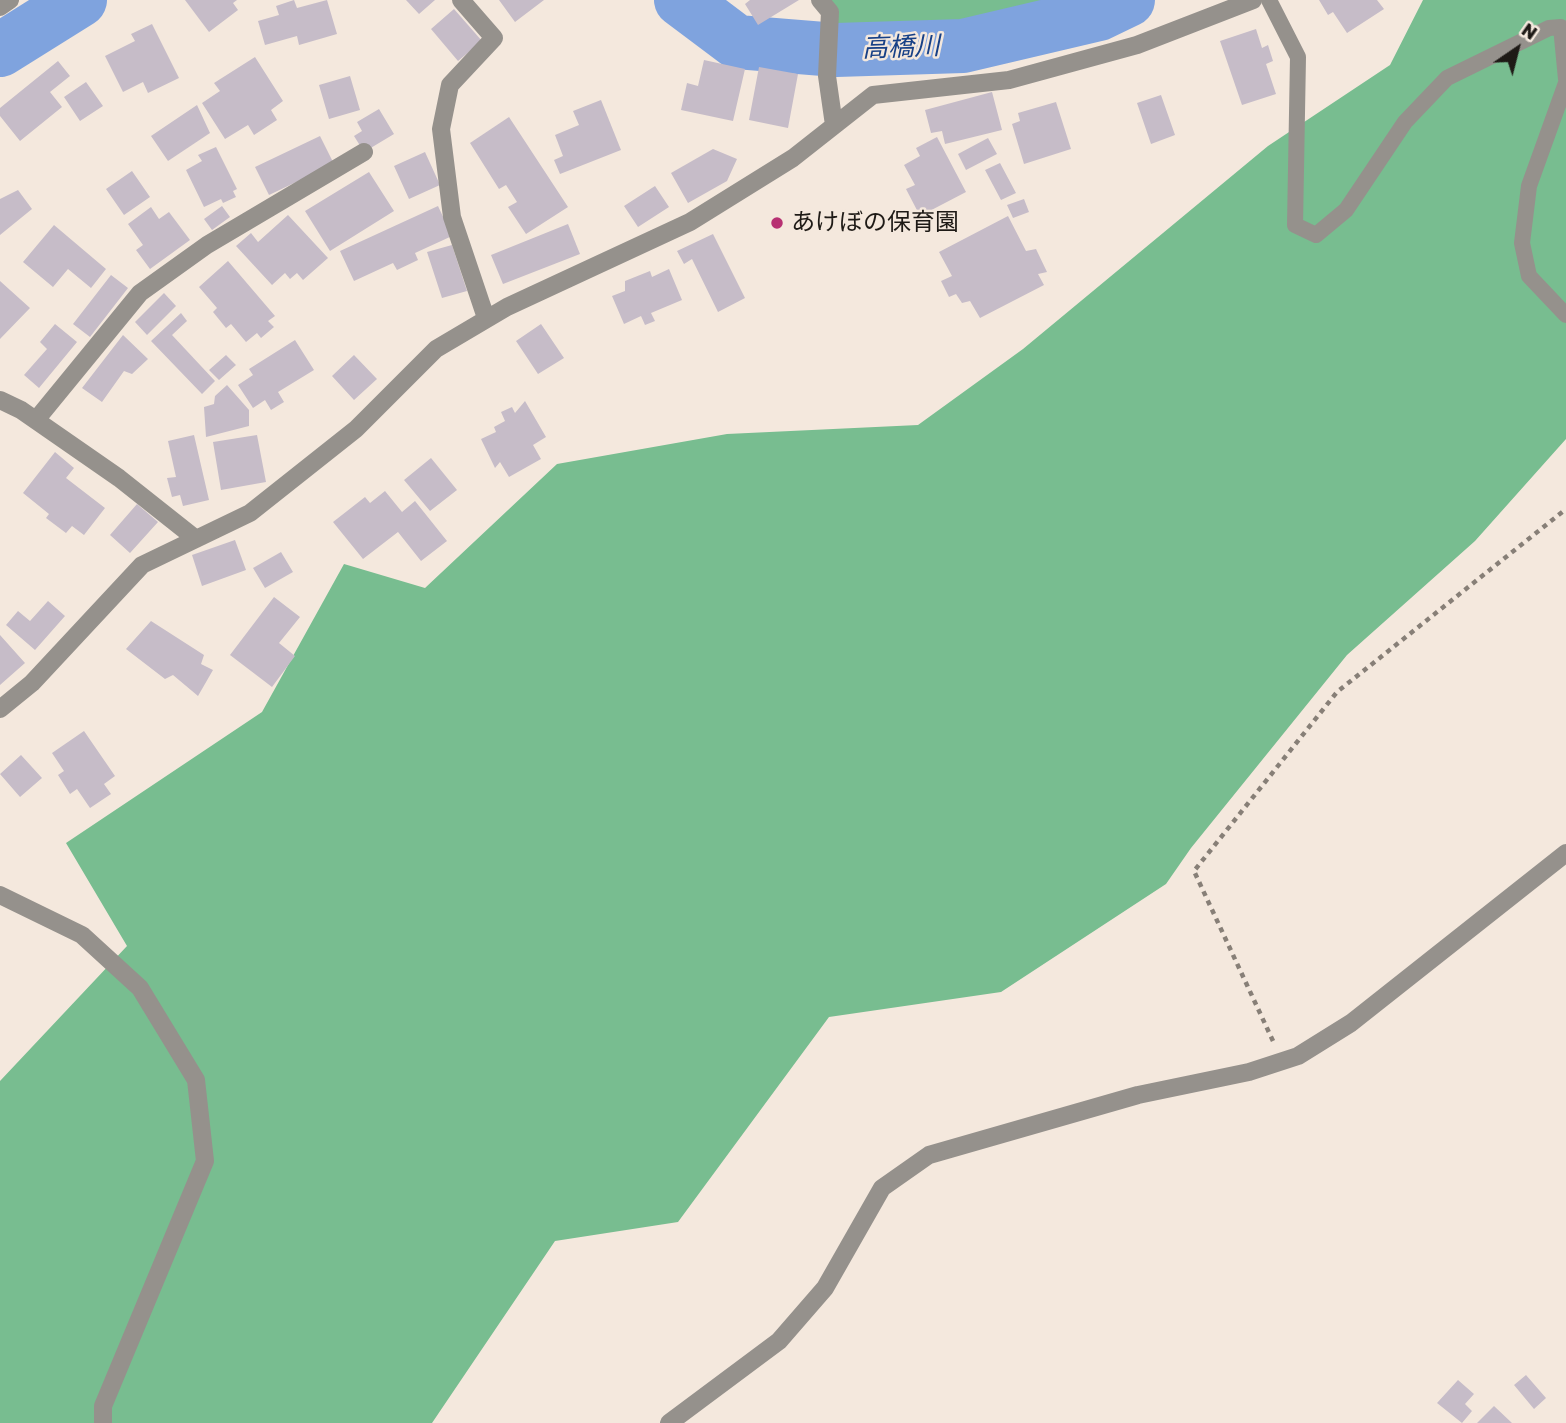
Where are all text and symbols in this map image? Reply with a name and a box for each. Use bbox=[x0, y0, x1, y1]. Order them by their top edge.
north arrow bbox=[1482, 14, 1552, 84]
text: N bbox=[1517, 18, 1542, 45]
water label: 高橋川 bbox=[861, 31, 941, 65]
place label: あけぼの保育園 bbox=[791, 209, 959, 237]
marker: あけぼの保育園 bbox=[769, 215, 785, 231]

